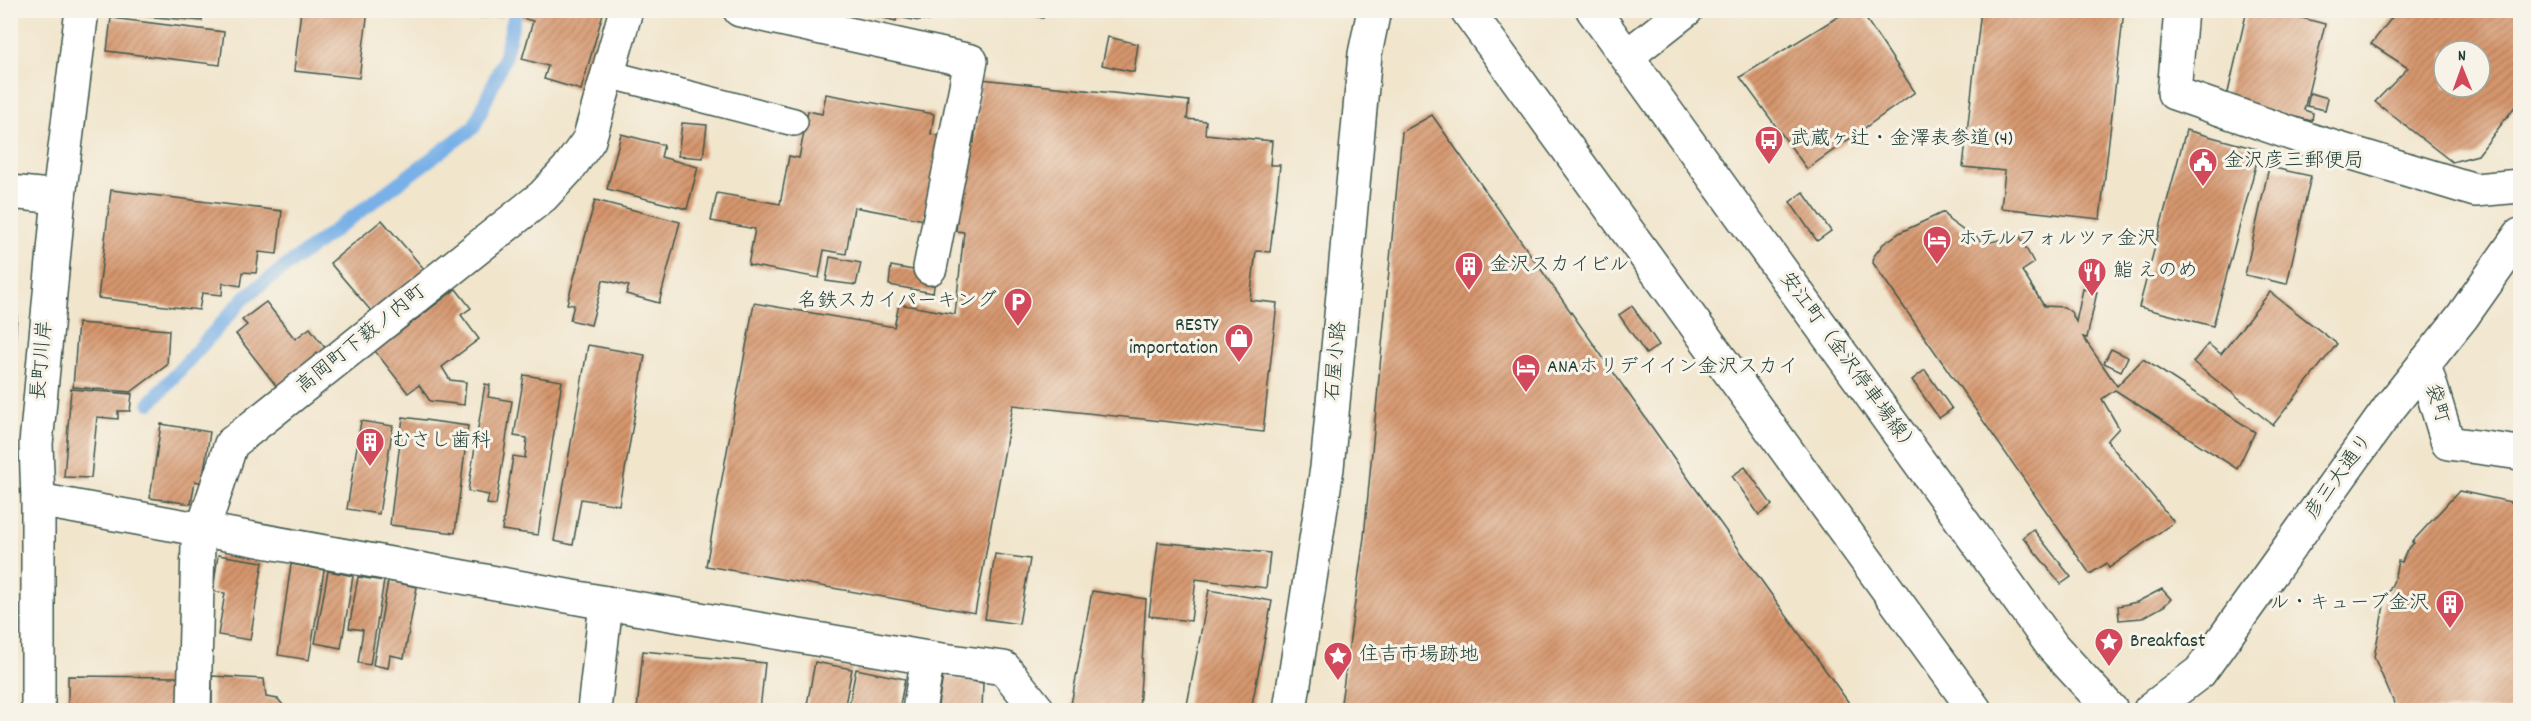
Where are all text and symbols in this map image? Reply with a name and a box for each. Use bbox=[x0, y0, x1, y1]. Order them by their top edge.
north arrow bbox=[2432, 39, 2492, 99]
text: N bbox=[2458, 45, 2466, 68]
bus stop icon: 武蔵ヶ辻・金澤表参道 (4) bbox=[1753, 124, 1785, 166]
place label: 武蔵ヶ辻・金澤表参道 (4) bbox=[1790, 126, 2013, 154]
public building icon: 金沢彦三郵便局 bbox=[2187, 146, 2219, 188]
place label: 金沢彦三郵便局 bbox=[2224, 148, 2364, 176]
hotel icon: ホテルフォルツァ金沢 bbox=[1921, 224, 1953, 266]
place label: ホテルフォルツァ金沢 bbox=[1958, 226, 2157, 254]
building icon: 金沢スカイビル bbox=[1453, 250, 1485, 292]
place label: 金沢スカイビル bbox=[1490, 252, 1630, 280]
restaurant icon: 鮨 えのめ bbox=[2076, 256, 2108, 298]
place label: 鮨 えのめ bbox=[2113, 258, 2198, 286]
street label: 安江町（金沢停車場線） bbox=[1772, 267, 1924, 461]
street label: 高岡町下薮ノ内町 bbox=[291, 279, 433, 401]
parking icon: 名鉄スカイパーキング bbox=[1002, 286, 1034, 328]
place label: 名鉄スカイパーキング bbox=[797, 288, 997, 316]
place label: RESTY importation bbox=[1129, 312, 1219, 363]
street label: 長町川岸 bbox=[26, 319, 60, 401]
street label: 石屋小路 bbox=[1320, 320, 1354, 402]
shop icon: RESTY importation bbox=[1223, 322, 1255, 364]
hotel icon: ANAホリデイイン金沢スカイ bbox=[1510, 352, 1542, 394]
place label: ANAホリデイイン金沢スカイ bbox=[1547, 354, 1798, 382]
street label: 袋町 bbox=[2417, 381, 2455, 427]
building icon: むさし歯科 bbox=[354, 426, 386, 468]
place label: むさし歯科 bbox=[391, 428, 491, 456]
street label: 彦三大通り bbox=[2299, 428, 2381, 526]
building icon: ル・キューブ金沢 bbox=[2434, 588, 2466, 630]
place label: ル・キューブ金沢 bbox=[2270, 590, 2429, 618]
place icon: Breakfast bbox=[2093, 626, 2125, 668]
place label: Breakfast bbox=[2130, 628, 2206, 656]
place icon: 住吉市場跡地 bbox=[1322, 640, 1354, 682]
place label: 住吉市場跡地 bbox=[1359, 642, 1479, 670]

